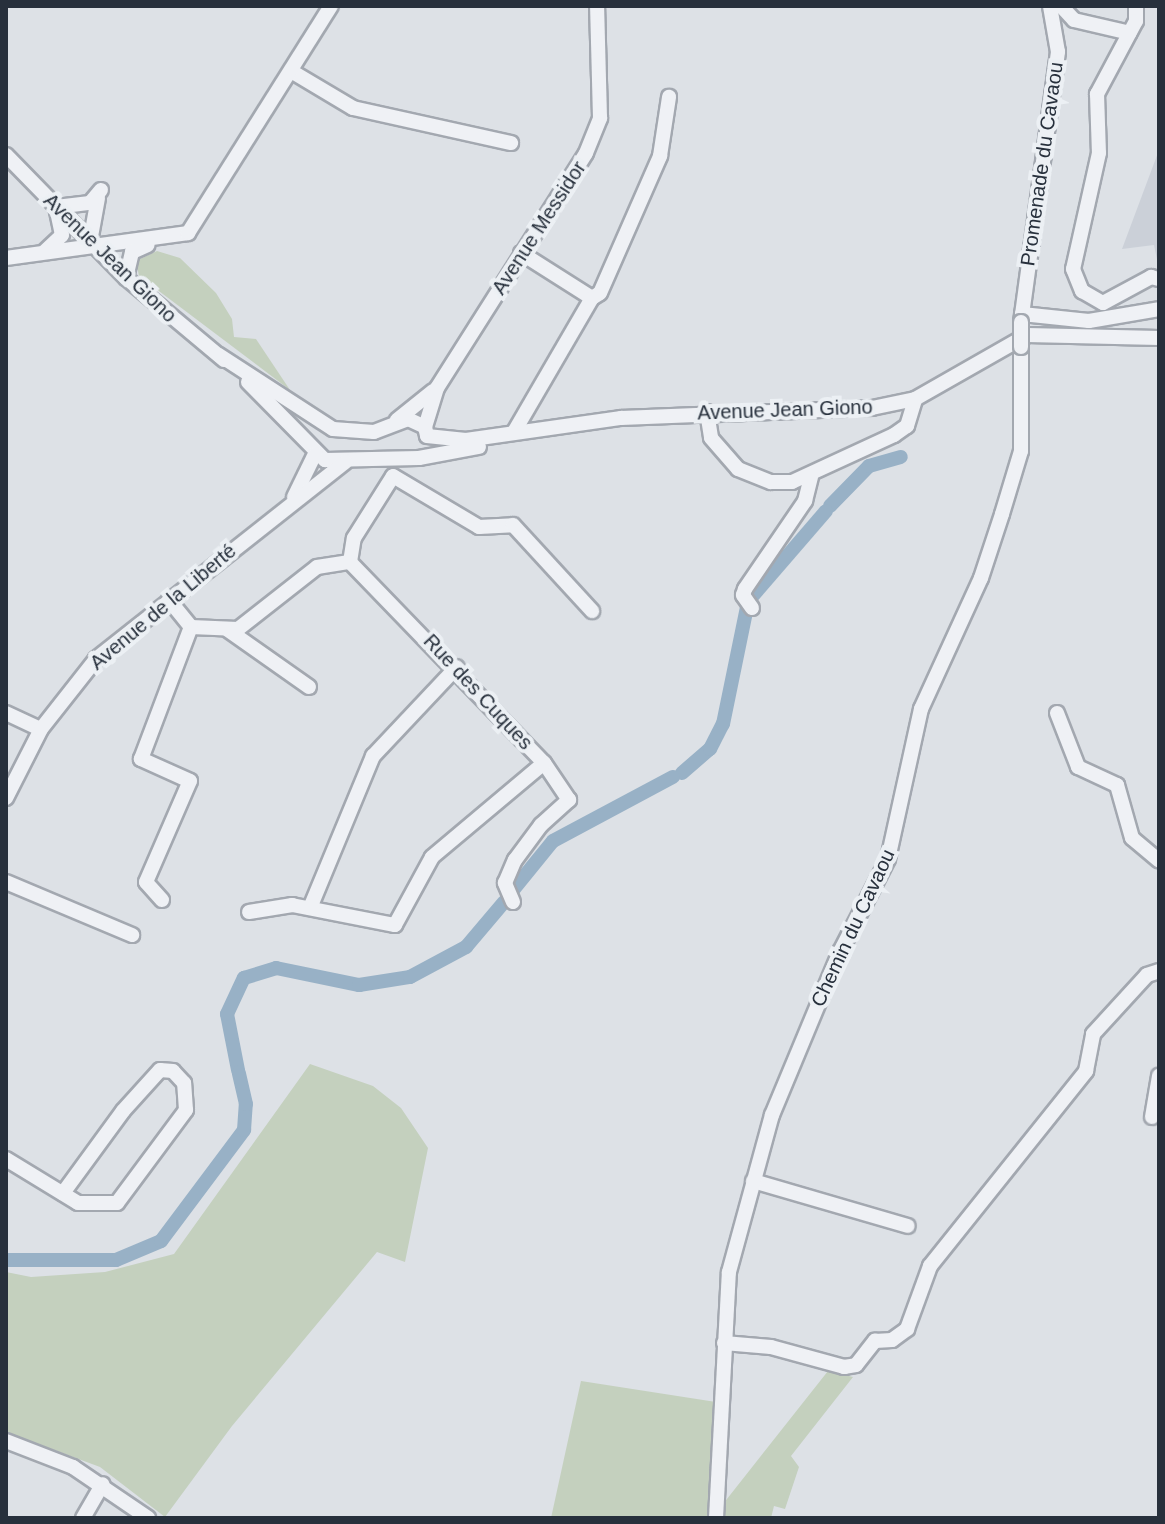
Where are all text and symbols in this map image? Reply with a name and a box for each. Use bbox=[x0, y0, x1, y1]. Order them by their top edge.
street label: Promenade du Cavaou bbox=[1016, 60, 1068, 268]
street label: Avenue Messidor bbox=[487, 157, 591, 299]
street label: Avenue Jean Giono bbox=[39, 188, 181, 328]
street label: Avenue Jean Giono bbox=[697, 395, 873, 425]
street label: Avenue de la Liberté bbox=[85, 539, 241, 675]
street label: Rue des Cuques bbox=[418, 629, 538, 755]
street label: Chemin du Cavaou bbox=[806, 845, 900, 1011]

